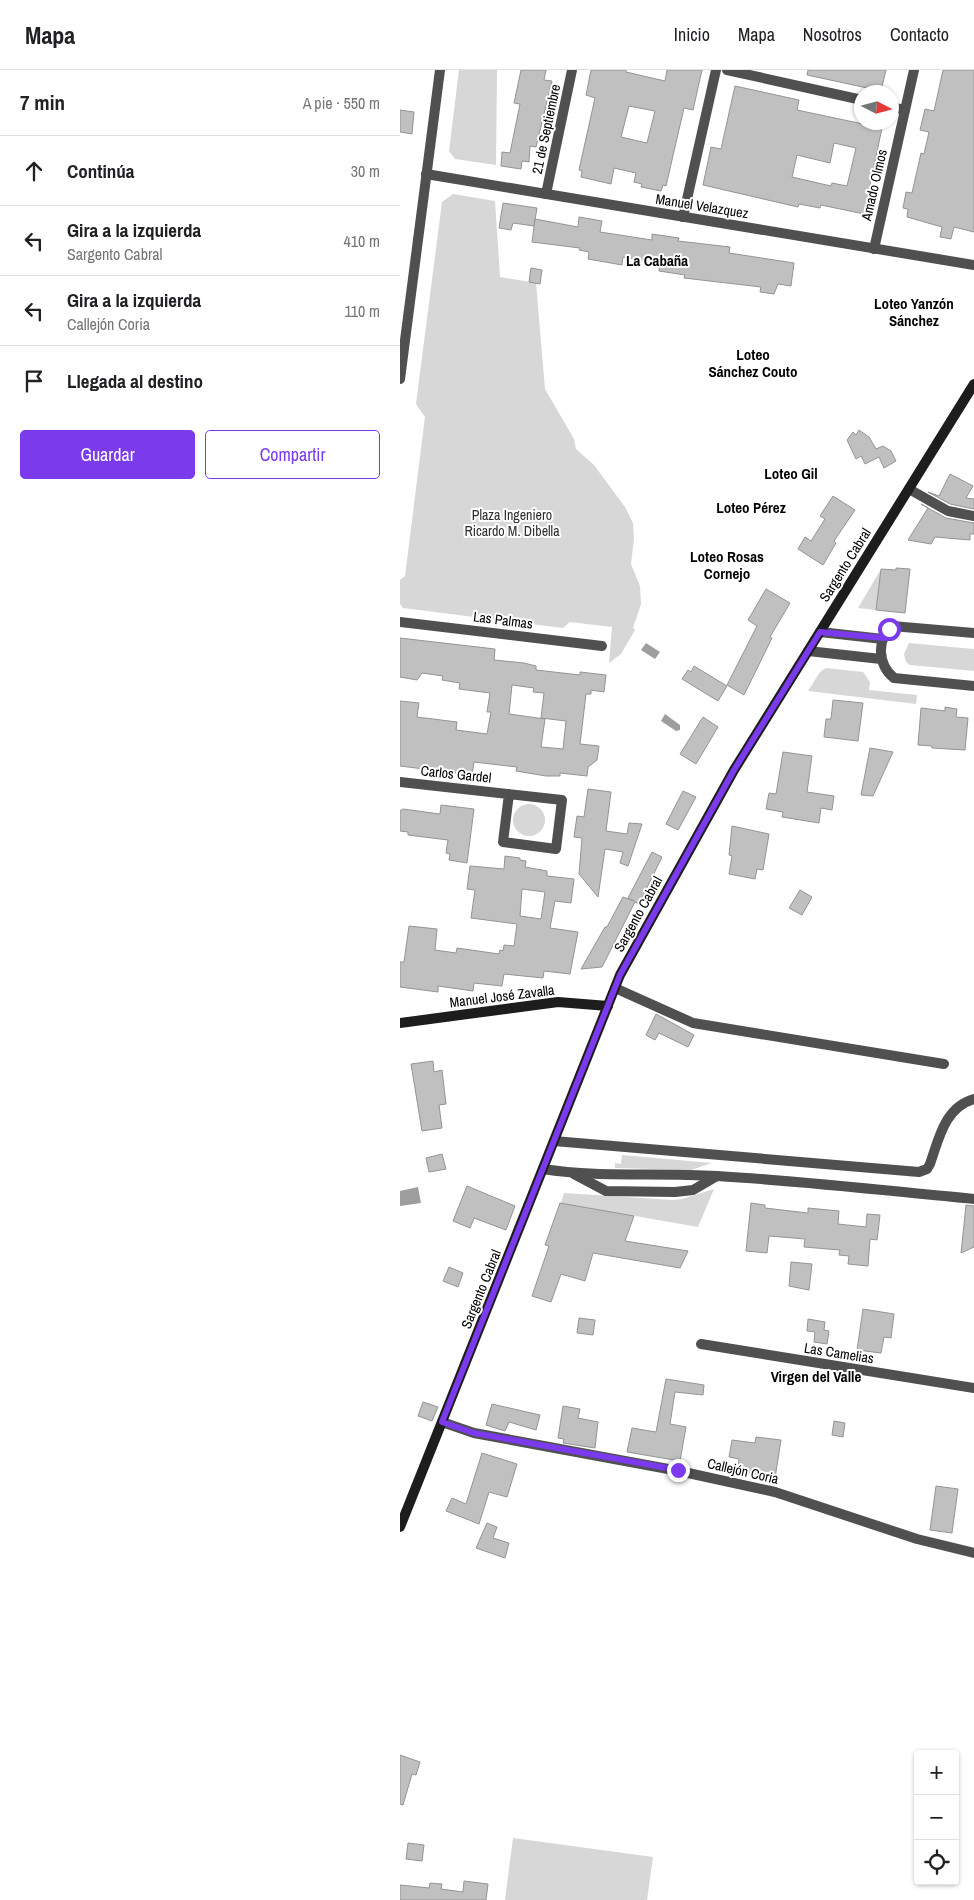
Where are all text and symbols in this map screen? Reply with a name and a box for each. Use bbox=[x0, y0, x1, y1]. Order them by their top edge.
text: Mapa bbox=[25, 19, 75, 51]
text: Inicio bbox=[674, 22, 710, 47]
text: Mapa bbox=[738, 22, 775, 47]
text: Nosotros bbox=[803, 22, 862, 47]
text: Contacto bbox=[890, 22, 949, 47]
street label: 21 de Septiembre bbox=[528, 82, 564, 176]
north arrow bbox=[854, 85, 899, 130]
text: 7 min bbox=[20, 88, 65, 117]
text: A pie · 550 m bbox=[303, 92, 380, 114]
street label: Amado Olmos bbox=[857, 147, 891, 223]
icon: ahead bbox=[20, 157, 48, 185]
text: Continúa bbox=[67, 158, 135, 184]
text: 30 m bbox=[351, 160, 380, 182]
street label: Manuel Velazquez bbox=[654, 190, 750, 222]
text: Gira a la izquierda bbox=[67, 217, 201, 243]
icon: left bbox=[20, 227, 48, 255]
text: 410 m bbox=[344, 230, 380, 252]
text: Sargento Cabral bbox=[67, 243, 163, 265]
district label: La Cabaña bbox=[626, 250, 688, 271]
text: Gira a la izquierda bbox=[67, 287, 201, 313]
district label: Loteo Yanzón Sánchez bbox=[874, 293, 954, 331]
icon: left bbox=[20, 297, 48, 325]
text: 110 m bbox=[344, 300, 380, 322]
text: Callejón Coria bbox=[67, 313, 150, 335]
district label: Loteo Sánchez Couto bbox=[709, 344, 797, 382]
icon: arrive bbox=[20, 367, 48, 395]
text: Llegada al destino bbox=[67, 368, 203, 394]
button: Guardar bbox=[20, 430, 195, 479]
button: Compartir bbox=[205, 430, 380, 479]
district label: Loteo Gil bbox=[764, 463, 818, 484]
district label: Loteo Pérez bbox=[716, 497, 786, 518]
park label: Plaza Ingeniero Ricardo M. Dibella bbox=[464, 506, 560, 540]
street label: Sargento Cabral bbox=[815, 525, 875, 605]
district label: Loteo Rosas Cornejo bbox=[690, 546, 764, 584]
street label: Las Palmas bbox=[472, 607, 534, 633]
route start bbox=[878, 618, 901, 641]
street label: Carlos Gardel bbox=[420, 761, 492, 787]
street label: Sargento Cabral bbox=[610, 873, 666, 955]
street label: Manuel José Zavalla bbox=[449, 981, 556, 1011]
street label: Sargento Cabral bbox=[457, 1247, 505, 1331]
street label: Las Camelias bbox=[803, 1339, 875, 1367]
district label: Virgen del Valle bbox=[771, 1366, 862, 1387]
street label: Callejón Coria bbox=[706, 1454, 781, 1488]
route end bbox=[667, 1459, 690, 1482]
map controls bbox=[914, 1750, 959, 1885]
button: + bbox=[914, 1750, 959, 1795]
button: − bbox=[914, 1795, 959, 1840]
button: locate bbox=[914, 1840, 959, 1885]

